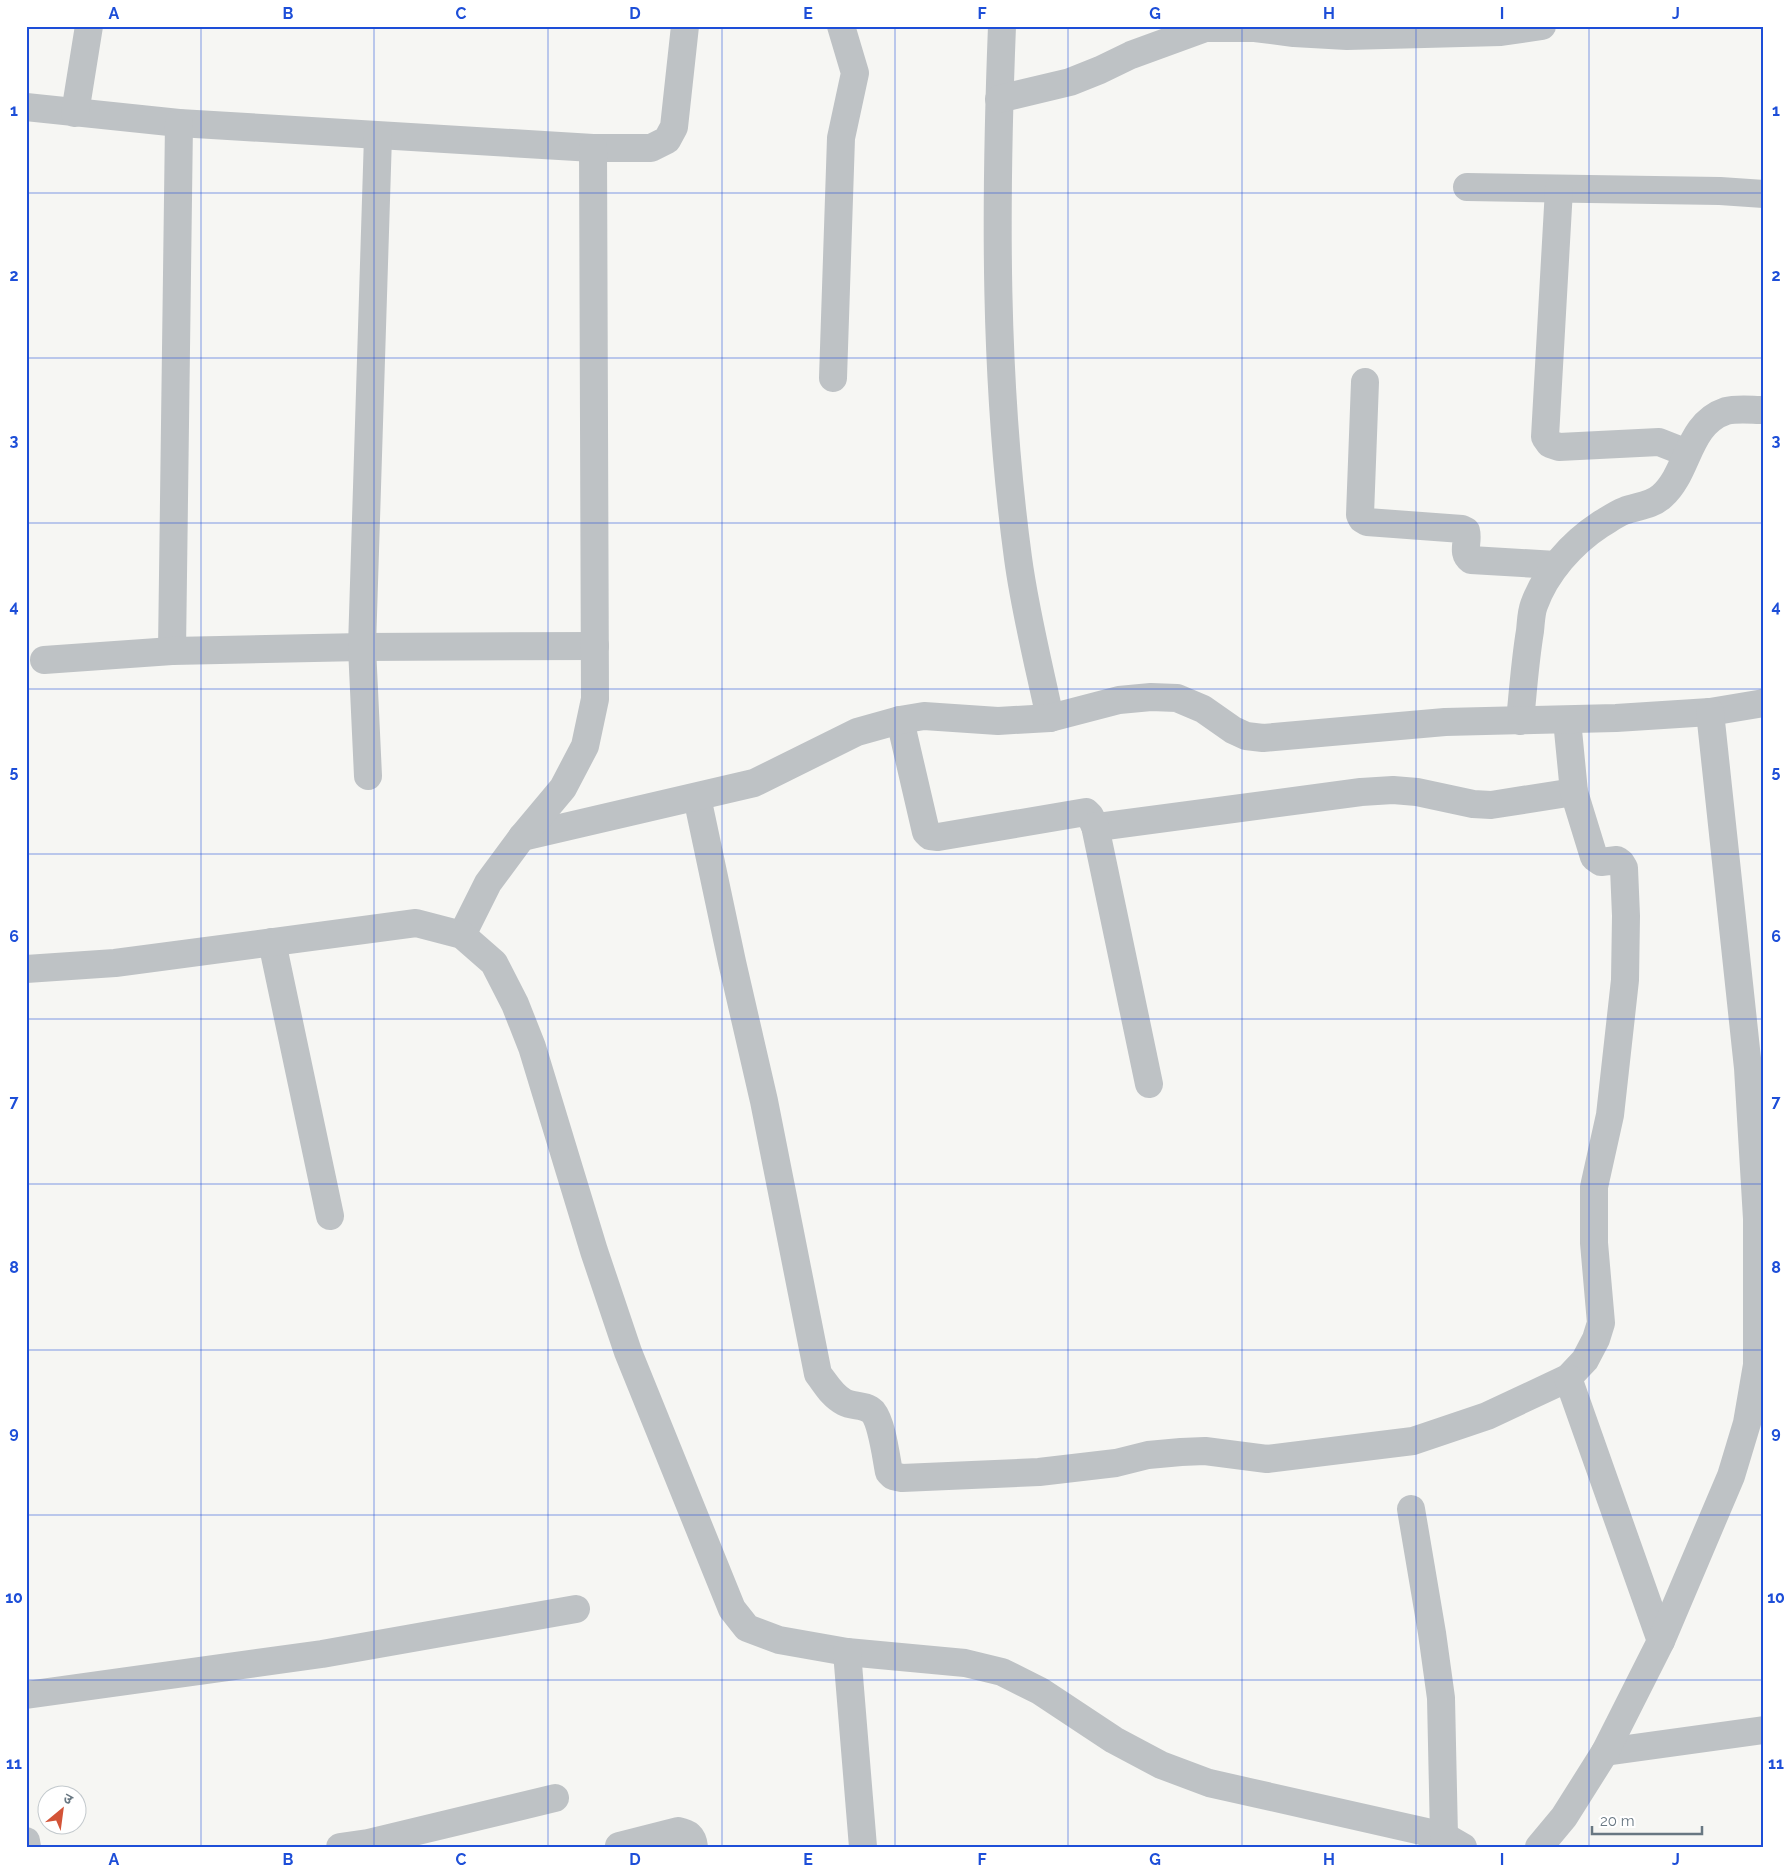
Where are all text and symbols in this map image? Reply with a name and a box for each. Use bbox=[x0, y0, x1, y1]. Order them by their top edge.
text: A bbox=[109, 4, 120, 23]
text: B bbox=[283, 4, 294, 23]
text: C bbox=[456, 4, 467, 23]
text: D bbox=[629, 4, 641, 23]
text: E bbox=[803, 4, 813, 23]
text: F bbox=[977, 4, 987, 23]
text: G bbox=[1149, 4, 1161, 23]
text: H bbox=[1323, 4, 1335, 23]
text: I bbox=[1500, 4, 1504, 23]
text: J bbox=[1672, 4, 1680, 23]
text: 1 bbox=[10, 101, 18, 120]
text: 1 bbox=[1772, 101, 1780, 120]
text: 2 bbox=[9, 266, 19, 285]
text: 2 bbox=[1771, 266, 1781, 285]
text: 3 bbox=[10, 431, 19, 450]
text: 3 bbox=[1772, 431, 1781, 450]
text: 4 bbox=[9, 597, 19, 616]
text: 4 bbox=[1771, 597, 1781, 616]
text: 5 bbox=[10, 762, 19, 781]
text: 5 bbox=[1772, 762, 1781, 781]
text: 6 bbox=[9, 927, 19, 946]
text: 6 bbox=[1771, 927, 1781, 946]
text: 7 bbox=[10, 1092, 19, 1111]
text: 7 bbox=[1772, 1092, 1781, 1111]
text: 8 bbox=[9, 1258, 19, 1277]
text: 8 bbox=[1771, 1258, 1781, 1277]
text: 9 bbox=[9, 1423, 19, 1442]
text: 9 bbox=[1771, 1423, 1781, 1442]
text: 10 bbox=[5, 1588, 23, 1607]
text: 10 bbox=[1767, 1588, 1785, 1607]
text: 11 bbox=[6, 1754, 22, 1773]
text: 11 bbox=[1768, 1754, 1784, 1773]
north arrow bbox=[38, 1786, 88, 1836]
text: उ bbox=[61, 1790, 76, 1808]
scale bar bbox=[1592, 1803, 1702, 1835]
text: 20 m bbox=[1600, 1812, 1635, 1830]
text: A bbox=[109, 1850, 120, 1869]
text: B bbox=[283, 1850, 294, 1869]
text: C bbox=[456, 1850, 467, 1869]
text: D bbox=[629, 1850, 641, 1869]
text: E bbox=[803, 1850, 813, 1869]
text: F bbox=[977, 1850, 987, 1869]
text: G bbox=[1149, 1850, 1161, 1869]
text: H bbox=[1323, 1850, 1335, 1869]
text: I bbox=[1500, 1850, 1504, 1869]
text: J bbox=[1672, 1850, 1680, 1869]

